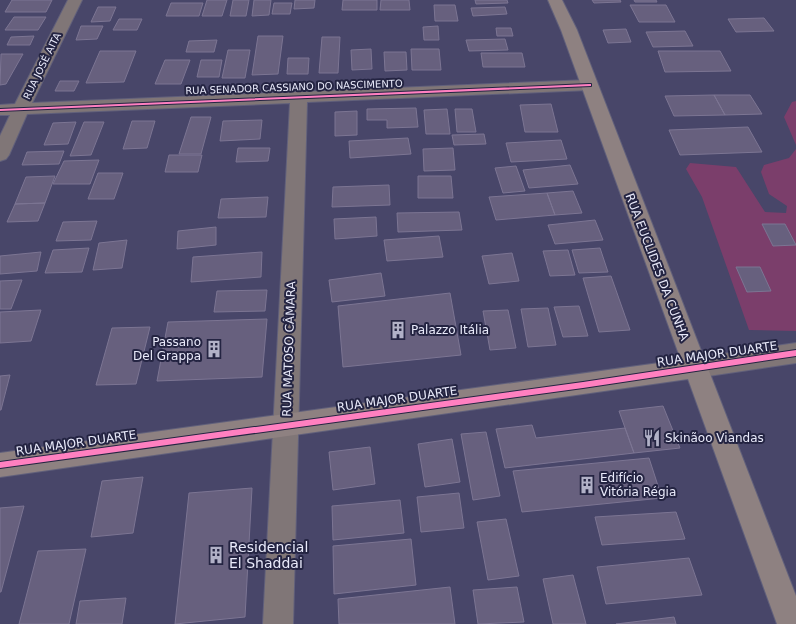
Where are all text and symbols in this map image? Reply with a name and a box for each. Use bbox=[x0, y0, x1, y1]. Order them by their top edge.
street label: RUA JOSÉ AITA bbox=[20, 30, 63, 101]
street label: RUA SENADOR CASSIANO DO NASCIMENTO bbox=[185, 78, 403, 96]
street label: RUA EUCLIDES DA CUNHA bbox=[622, 191, 692, 343]
street label: RUA MATOSO CÂMARA bbox=[279, 280, 298, 417]
building icon: Palazzo Itália bbox=[388, 320, 408, 340]
place label: Palazzo Itália bbox=[411, 323, 489, 337]
place label: Passano Del Grappa bbox=[133, 335, 201, 363]
building icon: Passano Del Grappa bbox=[204, 339, 224, 359]
street label: RUA MAJOR DUARTE bbox=[656, 339, 778, 369]
street label: RUA MAJOR DUARTE bbox=[336, 384, 458, 414]
street label: RUA MAJOR DUARTE bbox=[15, 428, 137, 458]
restaurant icon: Skinãoo Viandas bbox=[642, 428, 662, 448]
place label: Skinãoo Viandas bbox=[665, 431, 764, 445]
place label: Edifício Vitória Régia bbox=[600, 471, 676, 499]
building icon: Edifício Vitória Régia bbox=[577, 475, 597, 495]
place label: Residencial El Shaddai bbox=[229, 539, 308, 571]
building icon: Residencial El Shaddai bbox=[206, 545, 226, 565]

